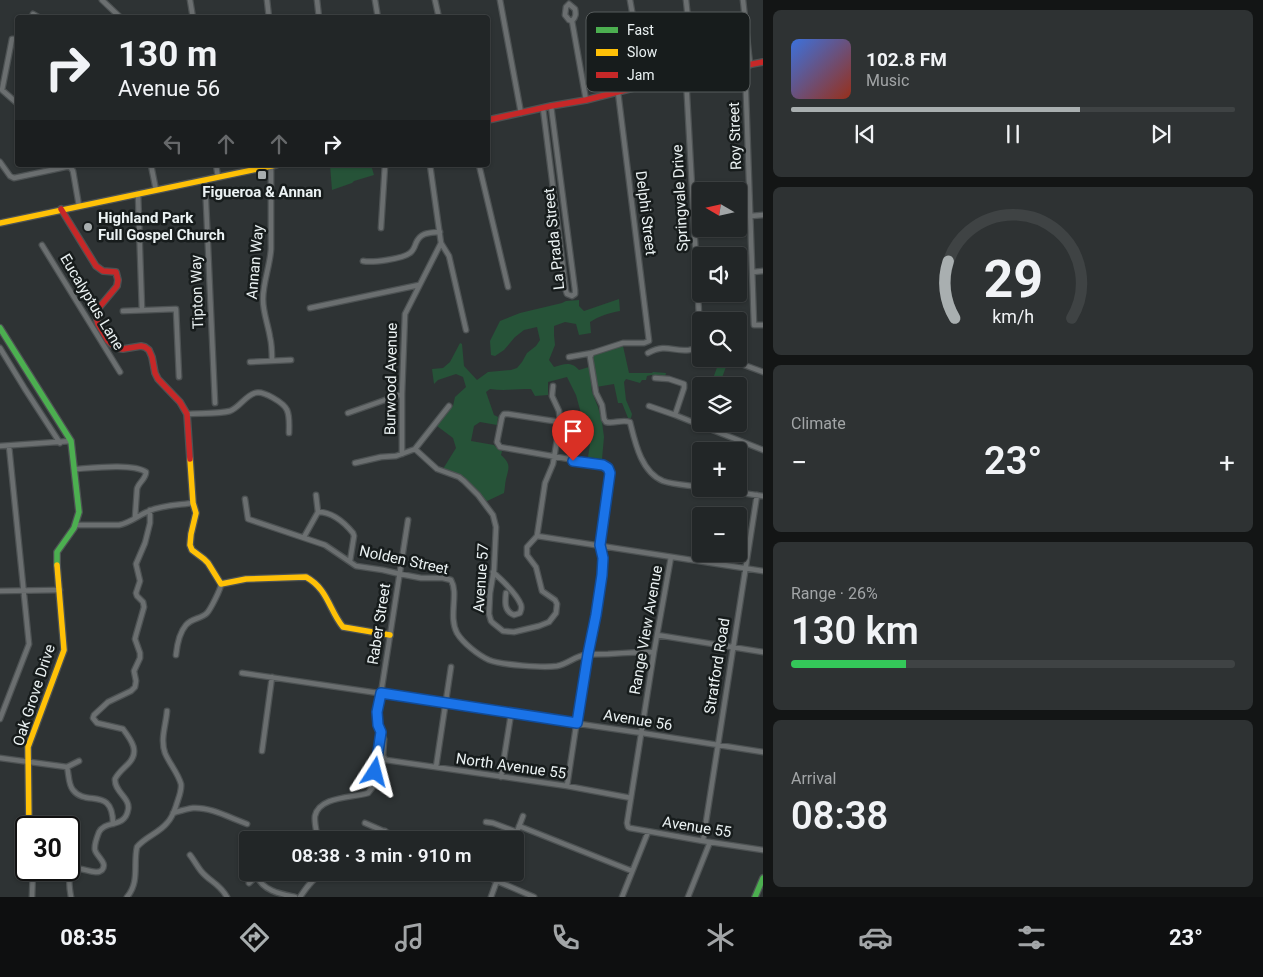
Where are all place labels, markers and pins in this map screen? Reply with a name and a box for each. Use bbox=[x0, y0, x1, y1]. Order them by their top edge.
marker: Figueroa & Annan bbox=[256, 169, 268, 181]
place label: Figueroa & Annan bbox=[202, 183, 322, 201]
place label: Highland Park Full Gospel Church bbox=[98, 209, 225, 244]
marker: Highland Park Full Gospel Church bbox=[82, 221, 94, 233]
pin bbox=[552, 410, 594, 461]

